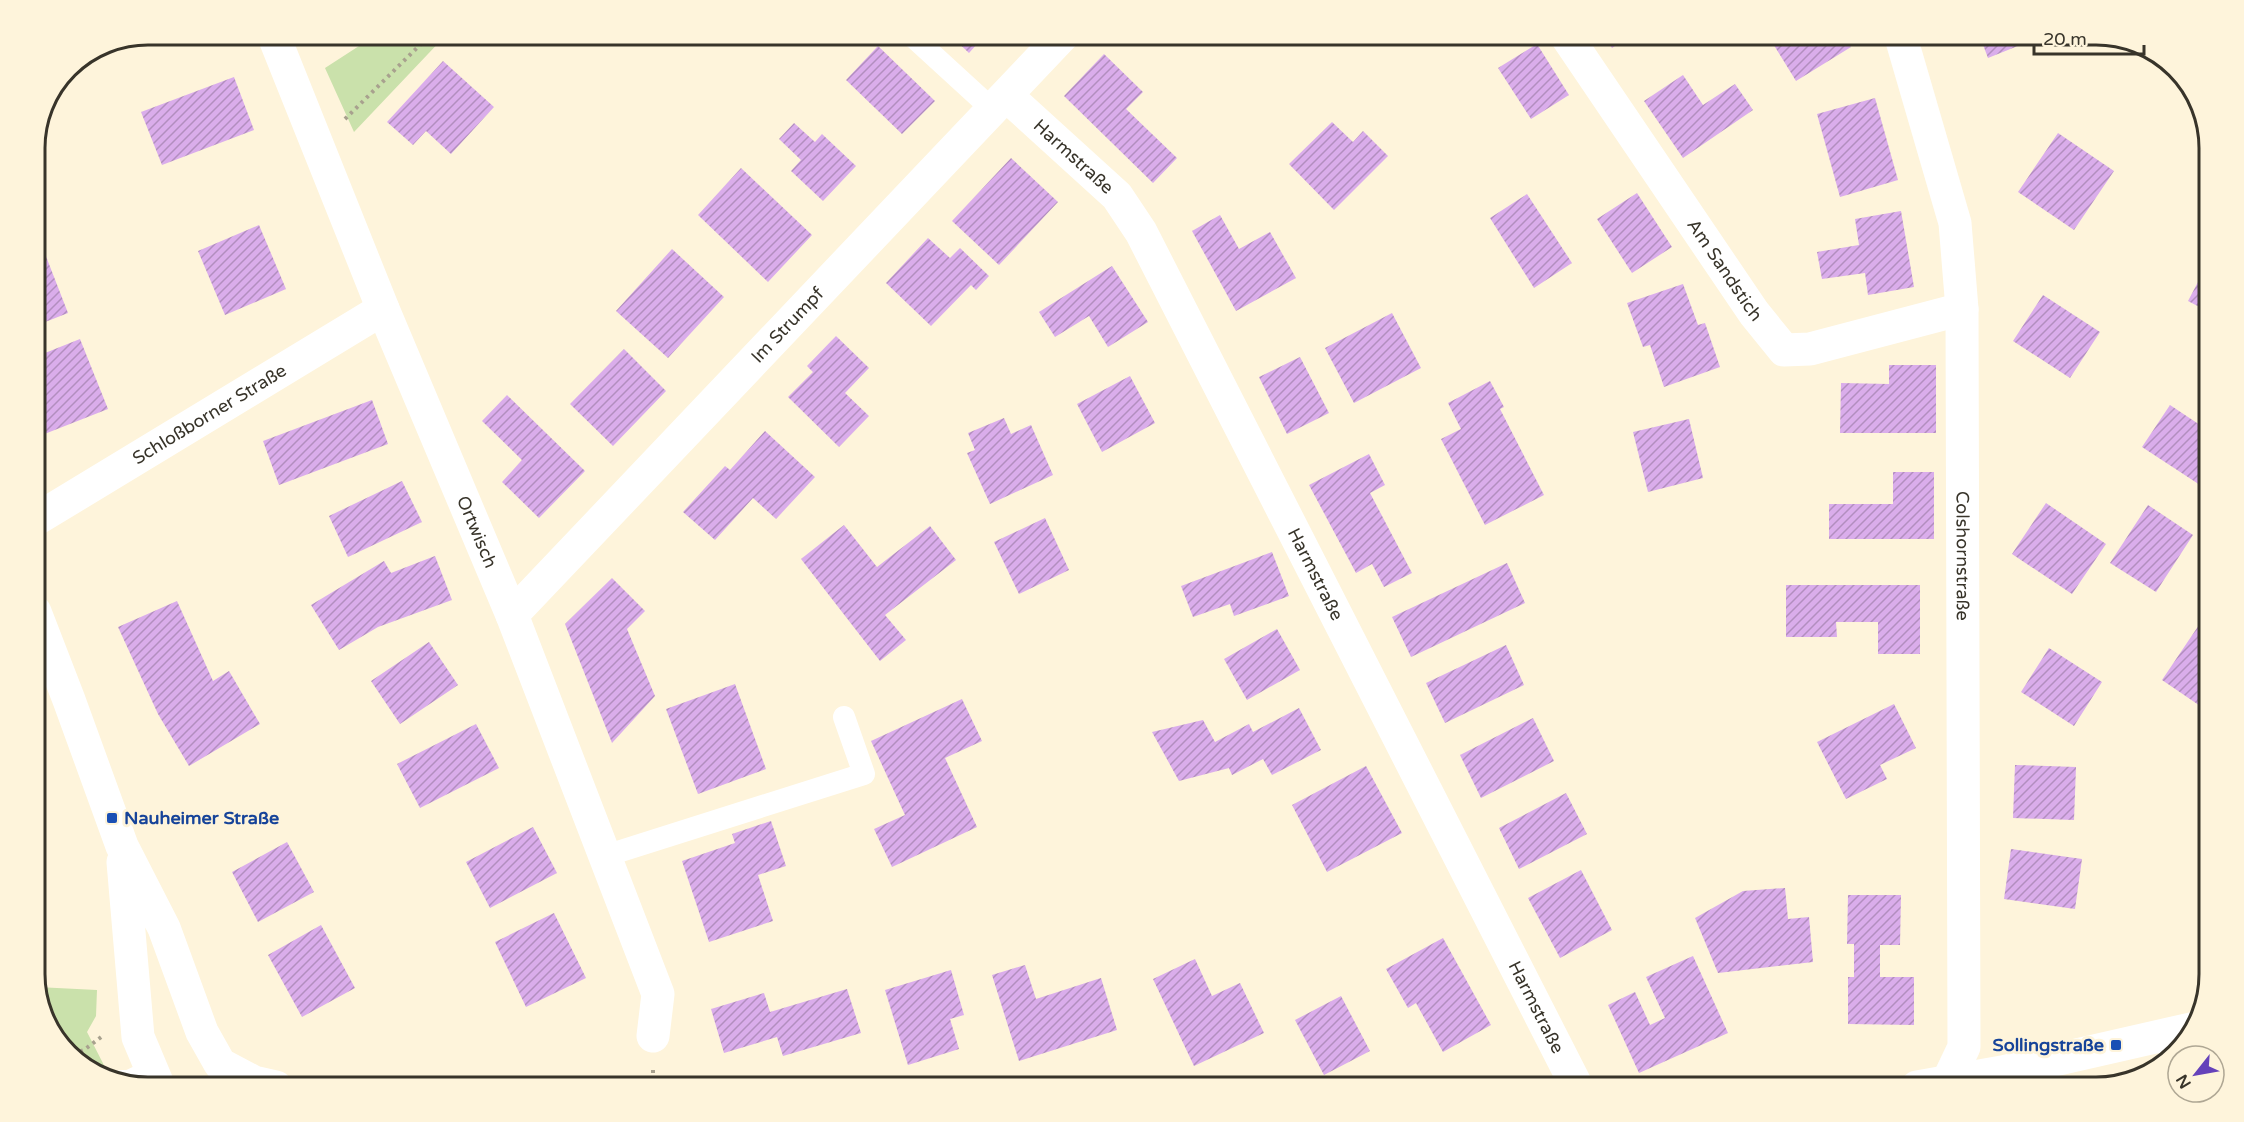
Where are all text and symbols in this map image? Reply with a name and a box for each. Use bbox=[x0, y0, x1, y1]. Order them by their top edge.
scale bar bbox=[2034, 18, 2144, 56]
text: 20 m bbox=[2043, 28, 2087, 50]
street label: Harmstraße bbox=[1029, 114, 1118, 199]
street label: Am Sandstich bbox=[1682, 215, 1767, 326]
street label: Im Strumpf bbox=[746, 282, 829, 368]
street label: Schloßborner Straße bbox=[129, 359, 290, 469]
street label: Colshornstraße bbox=[1951, 491, 1974, 621]
street label: Ortwisch bbox=[452, 492, 502, 571]
street label: Harmstraße bbox=[1283, 524, 1348, 624]
place label: Nauheimer Straße bbox=[124, 807, 279, 829]
marker: Nauheimer Straße bbox=[105, 811, 119, 825]
street label: Harmstraße bbox=[1504, 957, 1569, 1057]
place label: Sollingstraße bbox=[1993, 1034, 2104, 1056]
marker: Sollingstraße bbox=[2109, 1038, 2123, 1052]
north arrow bbox=[2166, 1044, 2226, 1104]
text: N bbox=[2172, 1071, 2196, 1092]

